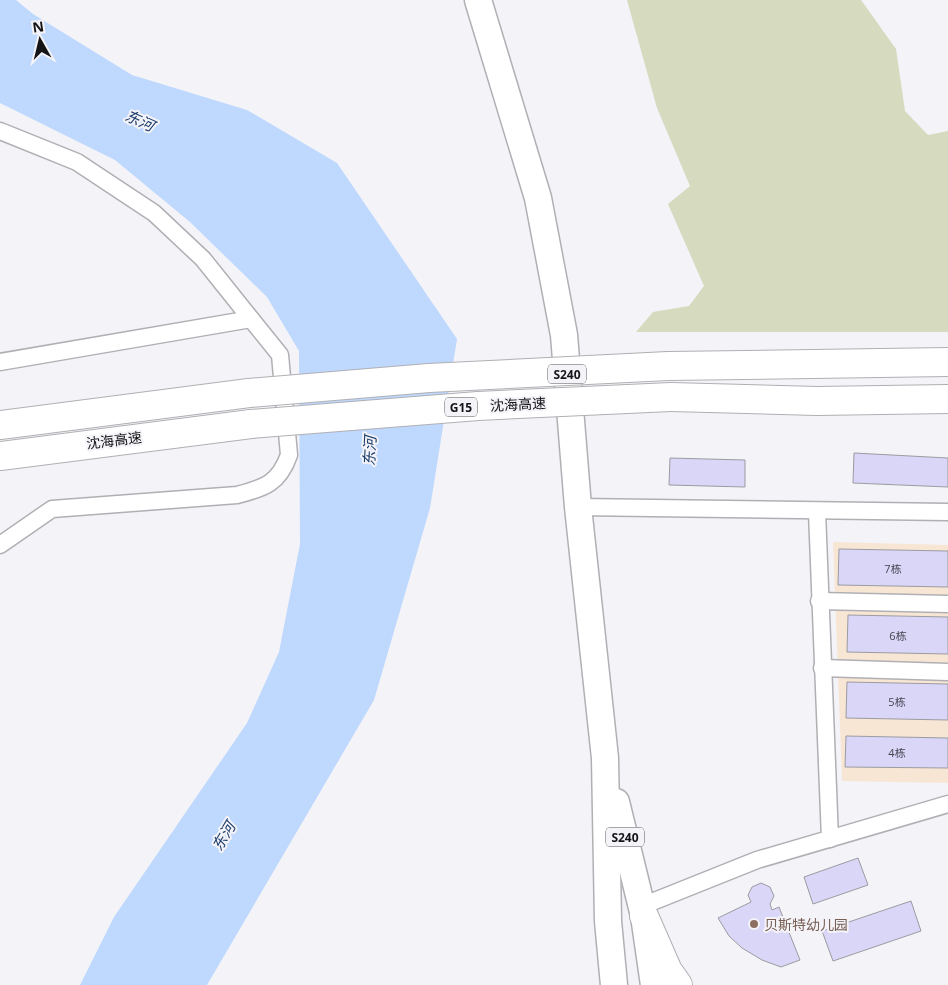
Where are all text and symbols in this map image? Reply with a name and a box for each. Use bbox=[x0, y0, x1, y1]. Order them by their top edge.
north arrow bbox=[15, 15, 65, 65]
text: N bbox=[31, 16, 45, 37]
water label: 东河 bbox=[122, 105, 161, 136]
road number: S240 bbox=[548, 364, 586, 384]
street label: 沈海高速 bbox=[490, 393, 546, 415]
road number: G15 bbox=[445, 398, 477, 417]
street label: 沈海高速 bbox=[85, 427, 143, 453]
water label: 东河 bbox=[358, 433, 380, 467]
house number: 7栋 bbox=[884, 561, 902, 576]
house number: 6栋 bbox=[889, 628, 907, 643]
house number: 5栋 bbox=[888, 694, 906, 709]
house number: 4栋 bbox=[888, 745, 906, 760]
water label: 东河 bbox=[207, 815, 241, 854]
road number: S240 bbox=[606, 828, 644, 846]
place label: 贝斯特幼儿园 bbox=[764, 915, 848, 934]
marker: 贝斯特幼儿园 bbox=[748, 918, 760, 930]

